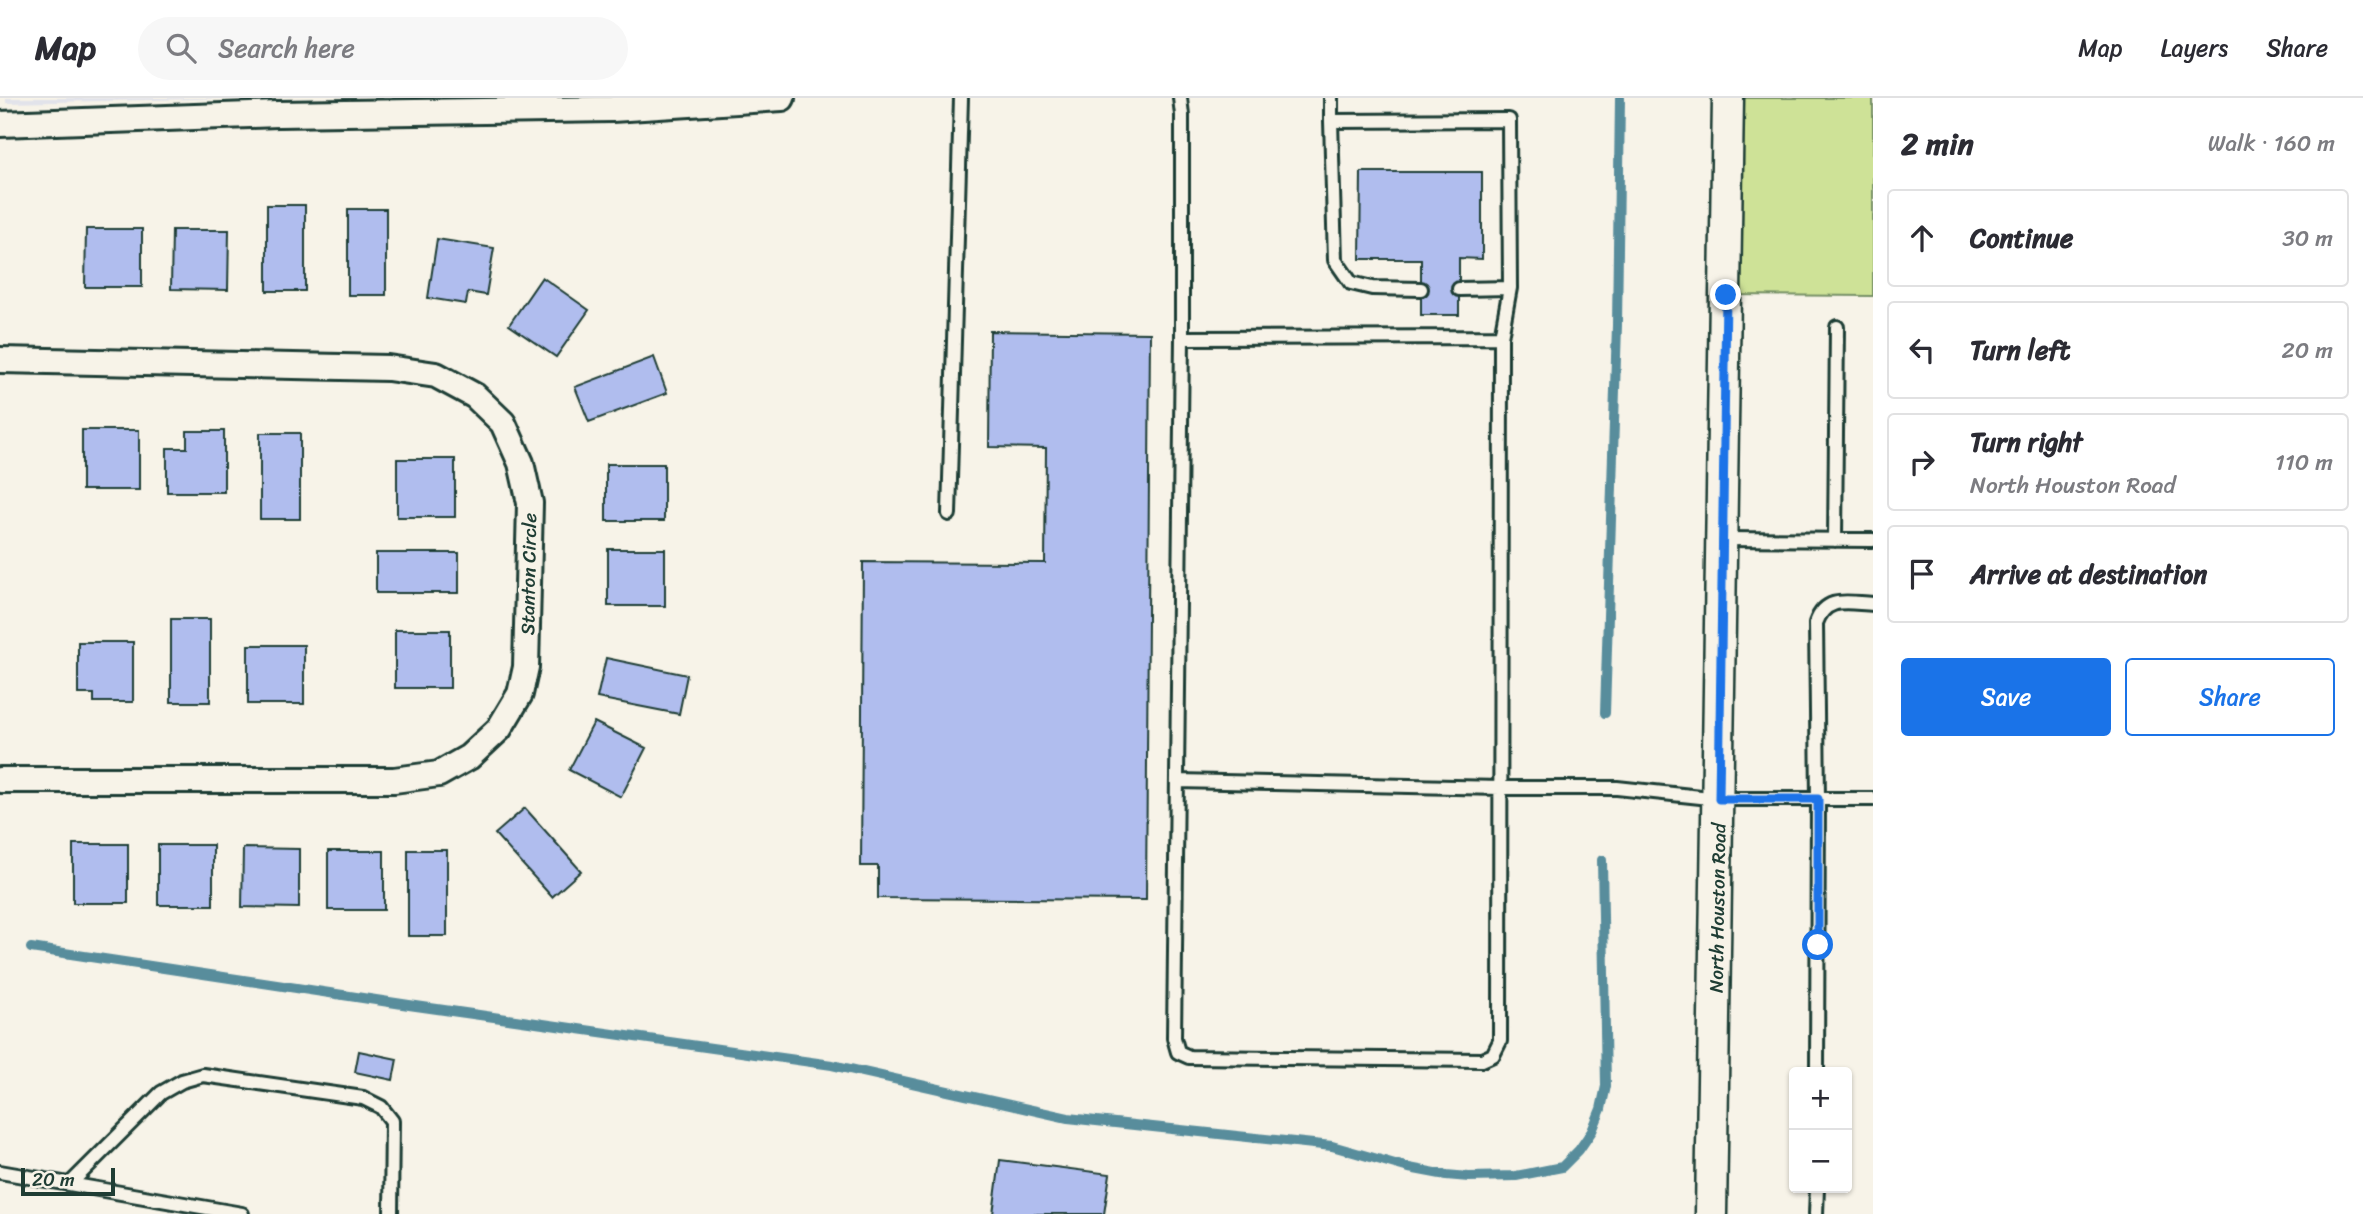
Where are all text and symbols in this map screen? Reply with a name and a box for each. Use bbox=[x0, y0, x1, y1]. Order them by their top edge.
search box bbox=[138, 17, 628, 80]
text: Map bbox=[35, 19, 96, 77]
text: Search here bbox=[218, 25, 355, 71]
text: Map bbox=[2078, 27, 2123, 69]
text: Layers bbox=[2161, 27, 2228, 69]
text: Share bbox=[2266, 27, 2328, 69]
icon: search bbox=[162, 29, 200, 67]
text: 2 min bbox=[1901, 117, 1974, 171]
text: Walk · 160 m bbox=[2208, 123, 2335, 164]
text: Continue bbox=[1970, 215, 2073, 261]
text: 30 m bbox=[2282, 218, 2333, 259]
icon: ahead bbox=[1903, 219, 1941, 257]
route end bbox=[1710, 279, 1741, 310]
text: Turn left bbox=[1970, 327, 2070, 373]
text: 20 m bbox=[2282, 330, 2333, 371]
icon: left bbox=[1903, 331, 1941, 369]
text: Turn right bbox=[1970, 419, 2083, 465]
text: 110 m bbox=[2275, 442, 2333, 483]
icon: right bbox=[1903, 443, 1941, 481]
text: North Houston Road bbox=[1970, 465, 2176, 506]
street label: Stanton Circle bbox=[511, 512, 546, 635]
text: Arrive at destination bbox=[1970, 551, 2207, 597]
icon: arrive bbox=[1903, 555, 1941, 593]
button: Save bbox=[1901, 658, 2111, 736]
button: Share bbox=[2125, 658, 2335, 736]
street label: North Houston Road bbox=[1700, 821, 1736, 993]
route start bbox=[1802, 929, 1833, 960]
map controls bbox=[1789, 1067, 1852, 1193]
button: + bbox=[1789, 1067, 1852, 1130]
button: − bbox=[1789, 1130, 1852, 1193]
text: 20 m bbox=[32, 1163, 75, 1196]
scale bar bbox=[21, 1165, 116, 1197]

